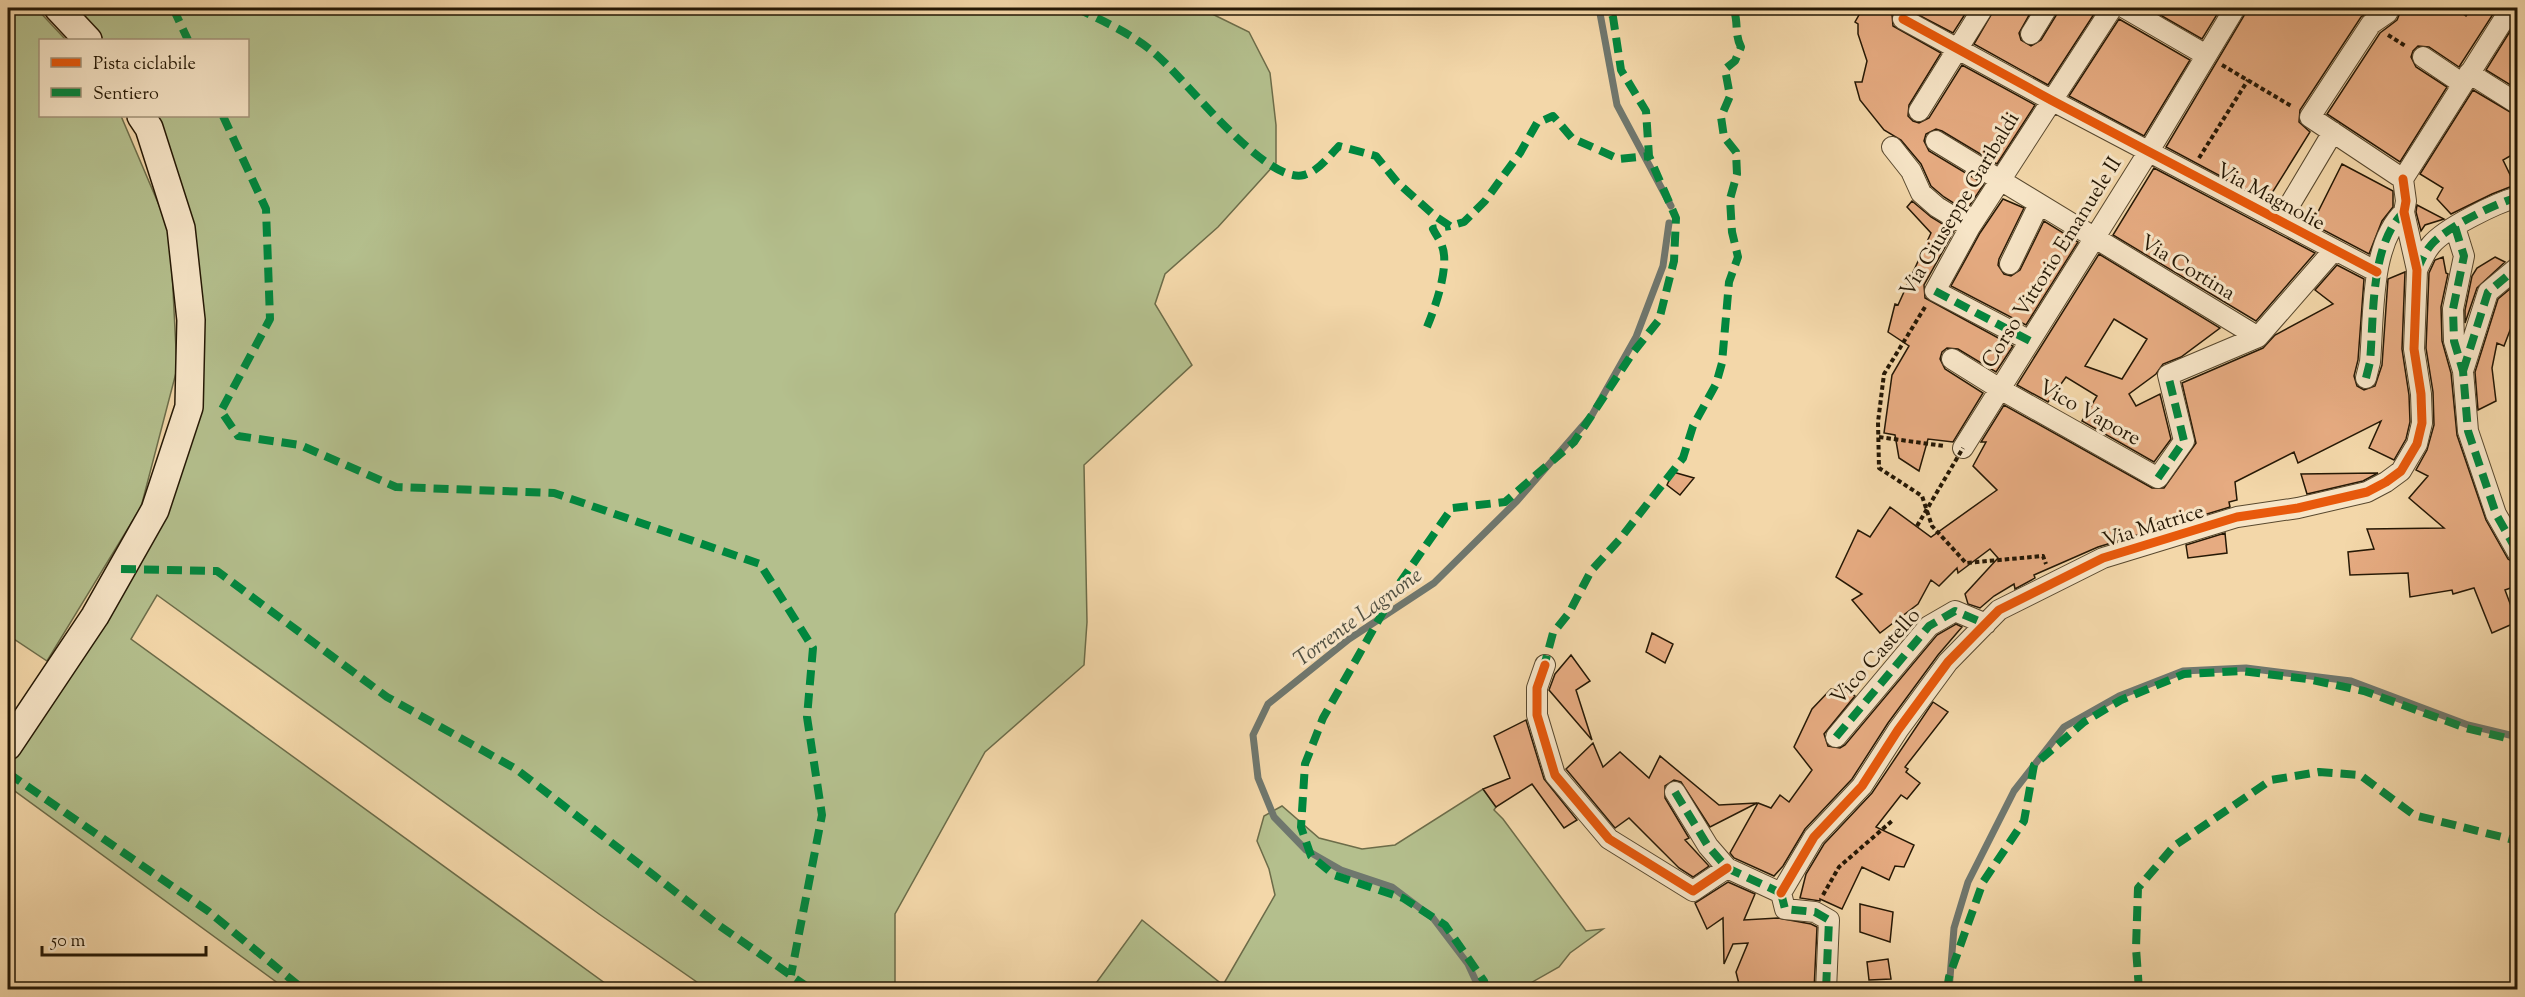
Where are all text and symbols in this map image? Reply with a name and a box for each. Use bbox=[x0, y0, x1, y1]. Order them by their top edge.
legend bbox=[39, 39, 249, 117]
text: Pista ciclabile bbox=[93, 52, 196, 78]
text: Sentiero bbox=[93, 82, 159, 108]
street label: Via Giuseppe Garibaldi bbox=[1894, 107, 2028, 303]
street label: Corso Vittorio Emanuele II bbox=[1975, 151, 2130, 375]
street label: Via Magnolie bbox=[2210, 156, 2330, 239]
street label: Via Cortina bbox=[2133, 228, 2241, 309]
street label: Vico Vapore bbox=[2032, 373, 2146, 454]
street label: Via Matrice bbox=[2099, 497, 2208, 557]
water label: Torrente Lagnone bbox=[1288, 561, 1430, 676]
street label: Vico Castello bbox=[1825, 602, 1928, 713]
scale bar bbox=[42, 919, 206, 957]
text: 50 m bbox=[50, 929, 86, 955]

